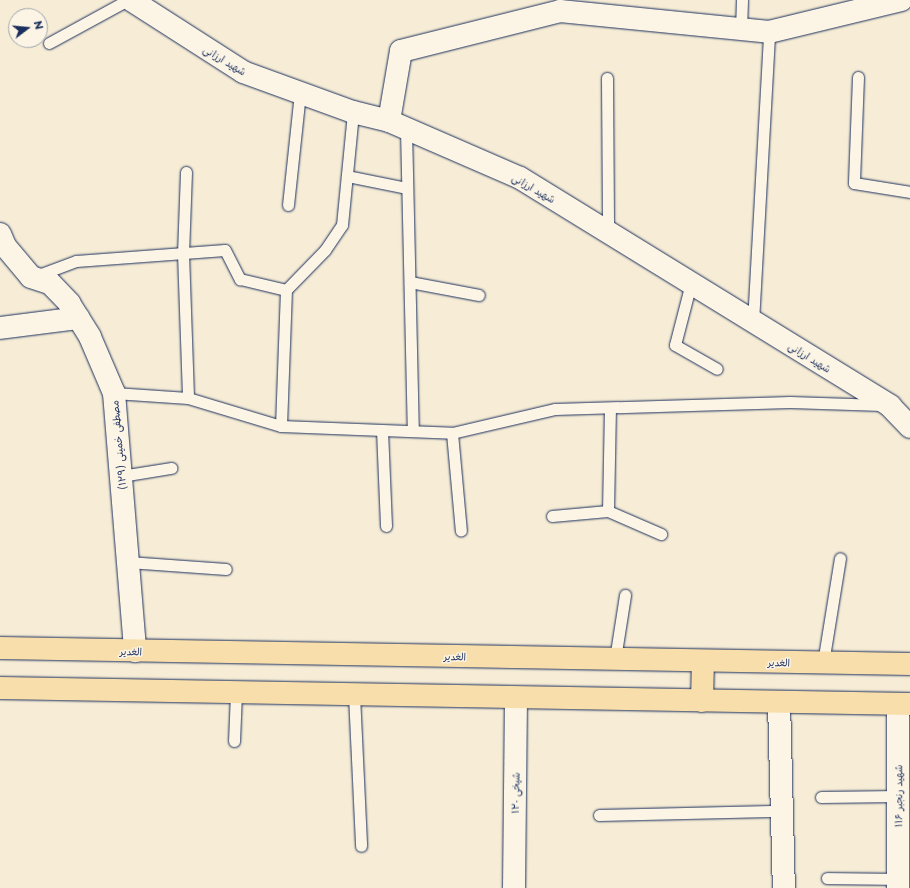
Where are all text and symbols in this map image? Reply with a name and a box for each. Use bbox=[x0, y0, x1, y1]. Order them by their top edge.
north arrow bbox=[8, 8, 48, 48]
text: N bbox=[30, 18, 48, 31]
street label: شهید ارزانی bbox=[201, 43, 249, 77]
street label: شهید ارزانی bbox=[510, 171, 558, 205]
street label: شهید ارزانی bbox=[787, 339, 833, 375]
street label: مصطفی خمینی (۱۲۹) bbox=[108, 400, 128, 490]
street label: الغدیر bbox=[120, 645, 142, 657]
street label: الغدیر bbox=[444, 650, 466, 662]
street label: الغدیر bbox=[768, 656, 790, 668]
street label: شهید رنجبر ۱۱۶ bbox=[892, 765, 904, 827]
street label: شیخی ۱۲۰ bbox=[509, 772, 521, 814]

